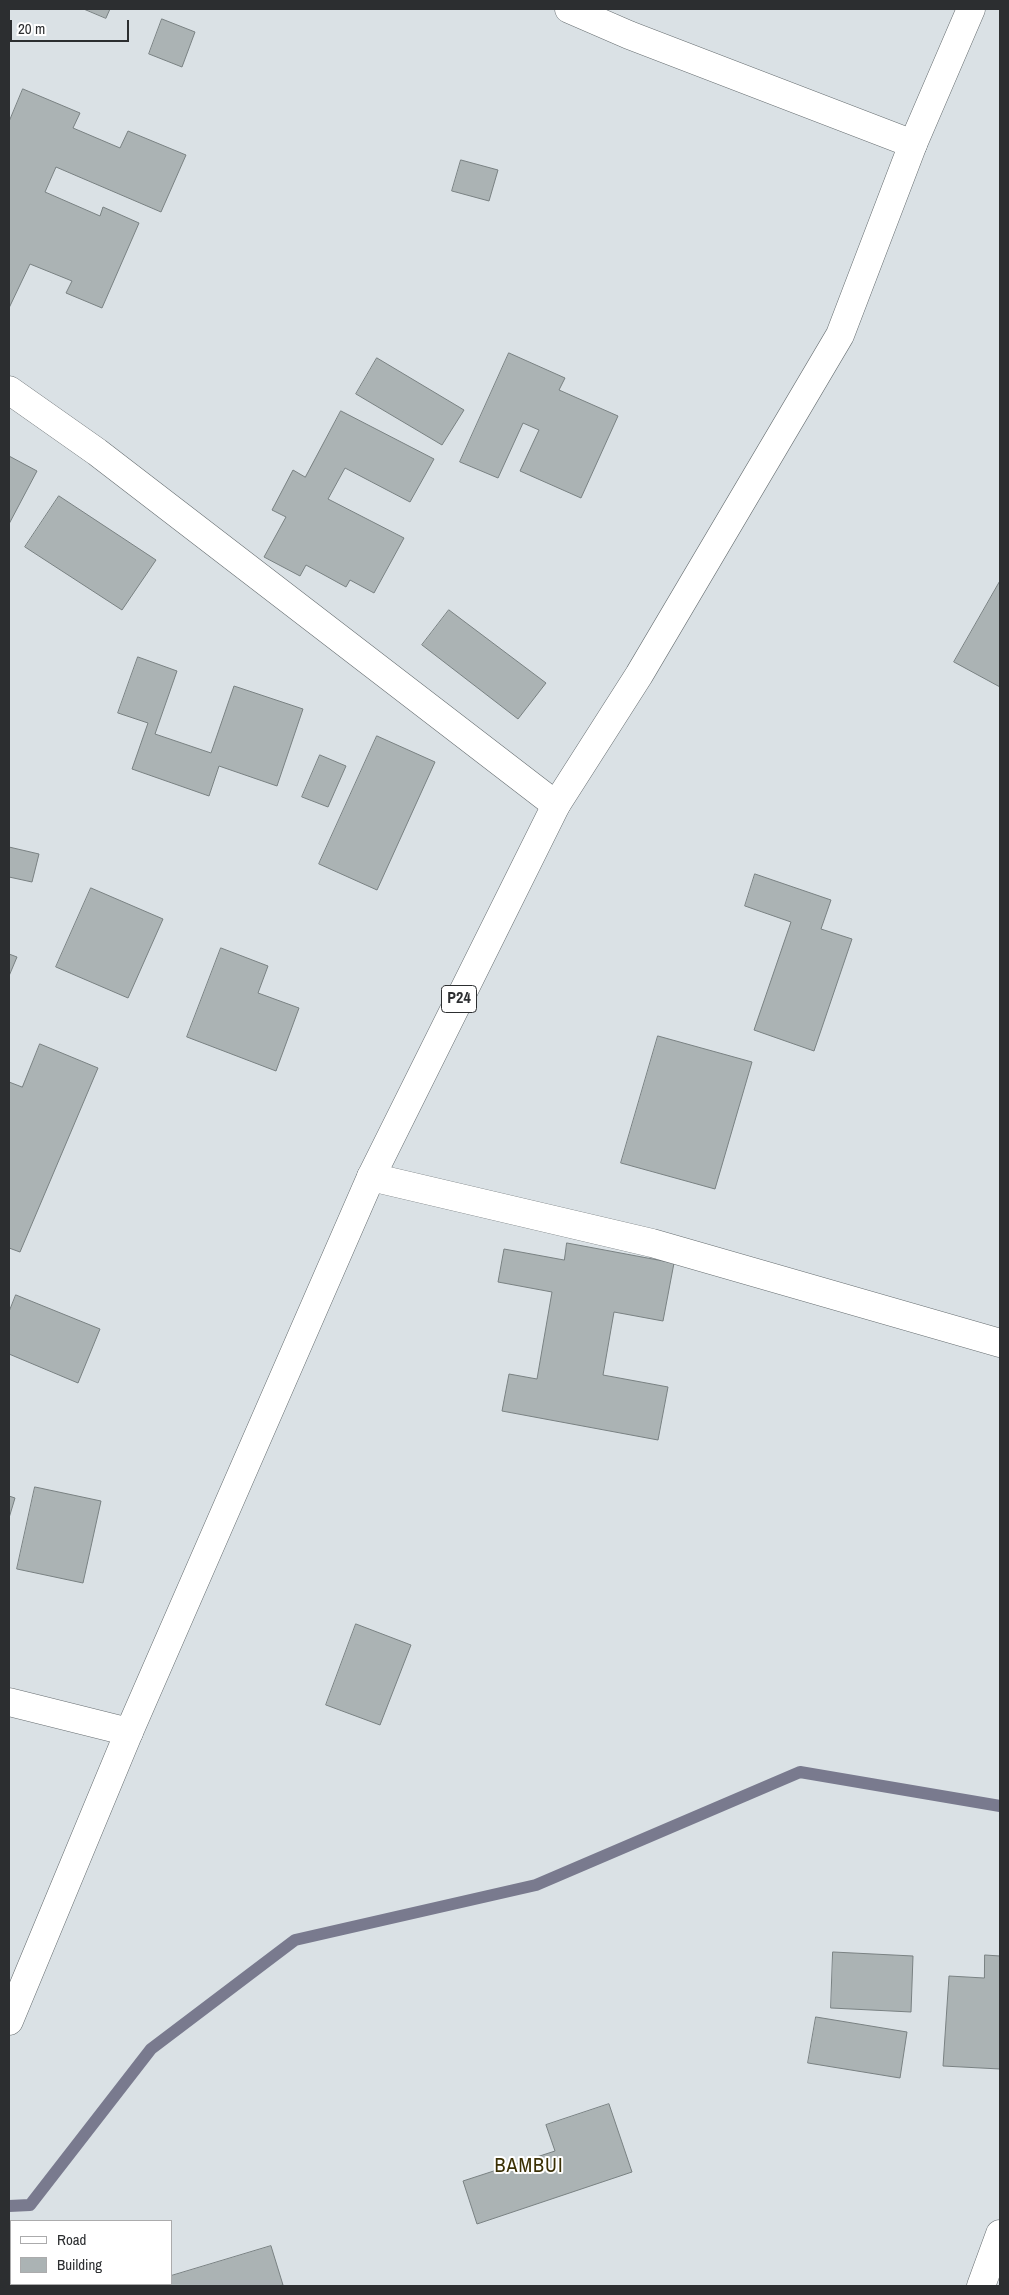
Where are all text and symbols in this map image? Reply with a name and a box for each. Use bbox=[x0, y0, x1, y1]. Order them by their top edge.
scale bar bbox=[12, 10, 131, 42]
text: 20 m bbox=[18, 18, 45, 39]
road number: P24 bbox=[442, 986, 476, 1012]
district label: BAMBUI bbox=[494, 2155, 564, 2179]
legend bbox=[10, 2220, 172, 2285]
text: Road bbox=[57, 2229, 86, 2250]
text: Building bbox=[57, 2254, 102, 2275]

